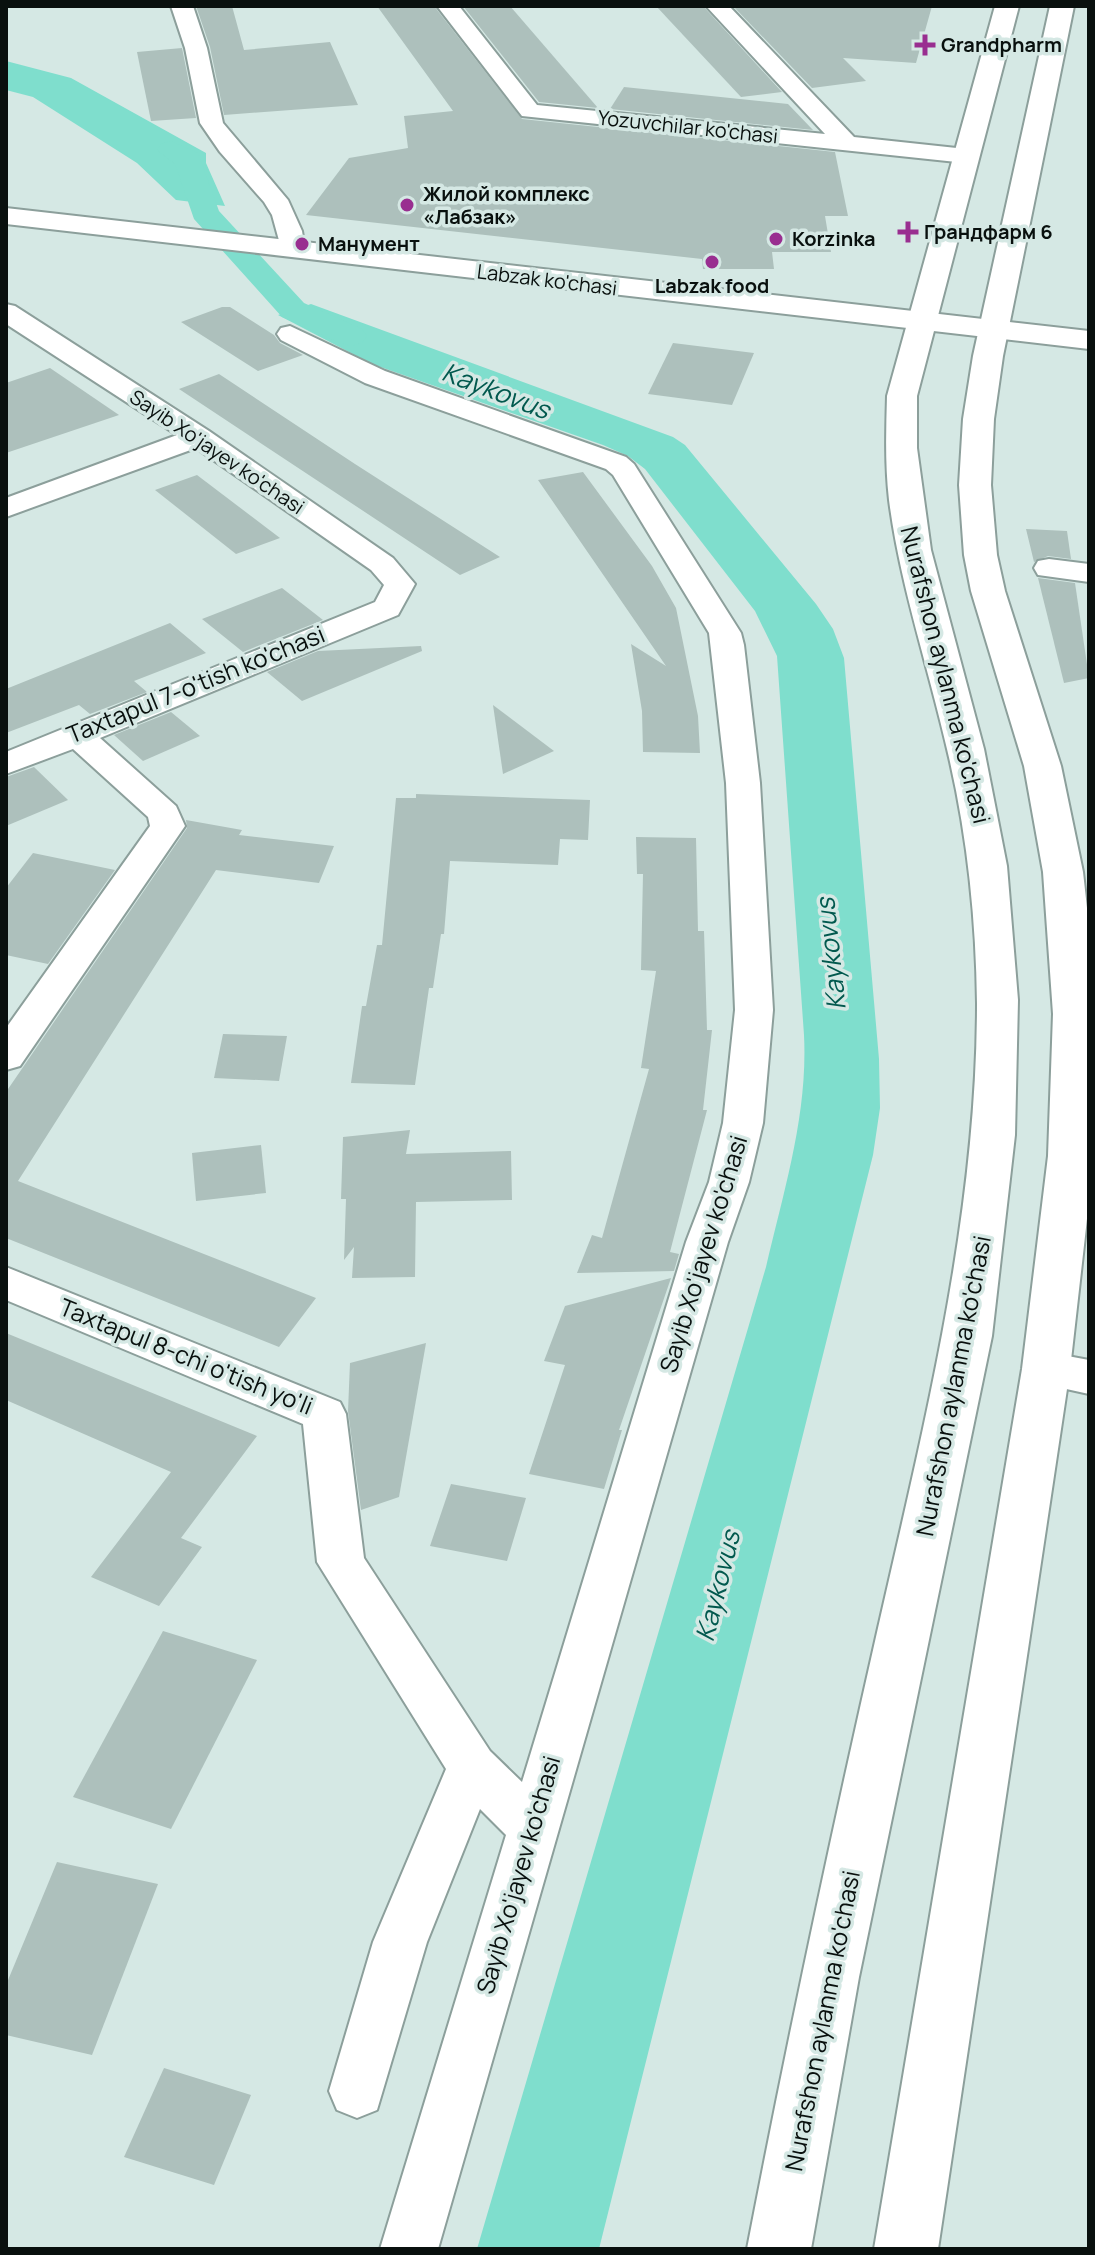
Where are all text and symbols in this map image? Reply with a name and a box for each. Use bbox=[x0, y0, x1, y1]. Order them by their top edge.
place label: Grandpharm bbox=[941, 31, 1062, 58]
marker: Grandpharm bbox=[916, 36, 934, 54]
street label: Yozuvchilar ko'chasi bbox=[597, 104, 779, 149]
place label: Жилой комплекс «Лабзак» bbox=[423, 180, 590, 230]
marker: Жилой комплекс «Лабзак» bbox=[398, 196, 416, 214]
place label: Грандфарм 6 bbox=[924, 218, 1053, 245]
marker: Грандфарм 6 bbox=[899, 223, 917, 241]
place label: Korzinka bbox=[792, 225, 876, 252]
place label: Манумент bbox=[318, 230, 420, 257]
marker: Korzinka bbox=[767, 230, 785, 248]
marker: Манумент bbox=[293, 235, 311, 253]
marker: Labzak food bbox=[703, 253, 721, 271]
street label: Labzak ko'chasi bbox=[476, 258, 619, 301]
place label: Labzak food bbox=[655, 272, 769, 299]
water label: Kaykovus bbox=[437, 353, 558, 428]
street label: Sayib Xo'jayev ko'chasi bbox=[125, 383, 310, 520]
street label: Nurafshon aylanma ko'chasi bbox=[894, 522, 999, 827]
street label: Taxtapul 7-o'tish ko'chasi bbox=[62, 617, 329, 750]
water label: Kaykovus bbox=[806, 894, 854, 1012]
street label: Sayib Xo'jayev ko'chasi bbox=[651, 1131, 754, 1376]
street label: Nurafshon aylanma ko'chasi bbox=[907, 1233, 998, 1539]
street label: Taxtapul 8-chi o'tish yo'li bbox=[55, 1290, 318, 1422]
water label: Kaykovus bbox=[686, 1524, 749, 1645]
street label: Sayib Xo'jayev ko'chasi bbox=[468, 1752, 567, 1998]
street label: Nurafshon aylanma ko'chasi bbox=[776, 1868, 867, 2174]

